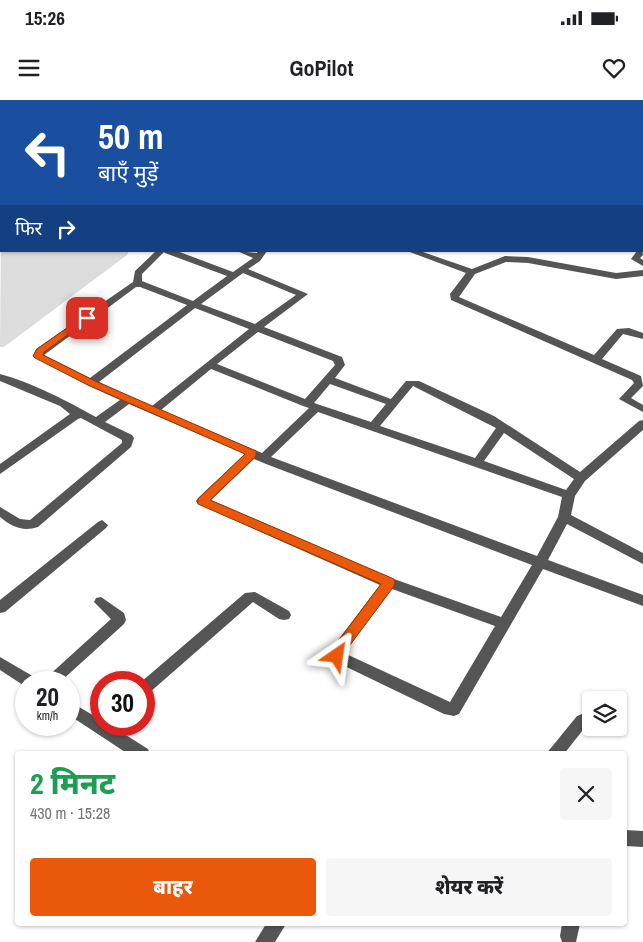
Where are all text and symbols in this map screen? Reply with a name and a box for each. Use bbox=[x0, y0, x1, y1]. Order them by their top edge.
text: 15:26 bbox=[25, 5, 65, 31]
text: GoPilot bbox=[289, 53, 354, 83]
icon: menu bbox=[15, 54, 43, 82]
icon: heart bbox=[600, 54, 628, 82]
text: 50 m bbox=[98, 113, 163, 160]
icon: left bbox=[15, 120, 80, 185]
text: बाएँ मुड़ें bbox=[98, 158, 158, 188]
text: फिर bbox=[15, 215, 42, 241]
icon: right bbox=[52, 215, 80, 243]
pin bbox=[66, 297, 108, 339]
icon: arrive bbox=[73, 304, 101, 332]
position arrow bbox=[310, 629, 362, 681]
speed limit sign: 30 bbox=[90, 671, 155, 736]
text: 20 bbox=[36, 680, 59, 714]
map controls bbox=[582, 691, 627, 736]
button: layers bbox=[582, 691, 627, 736]
text: km/h bbox=[37, 708, 58, 724]
text: 2 मिनट bbox=[30, 763, 115, 803]
button: close bbox=[560, 768, 612, 820]
text: 430 m · 15:28 bbox=[30, 802, 110, 824]
button: बाहर bbox=[30, 858, 316, 916]
button: शेयर करें bbox=[326, 858, 612, 916]

